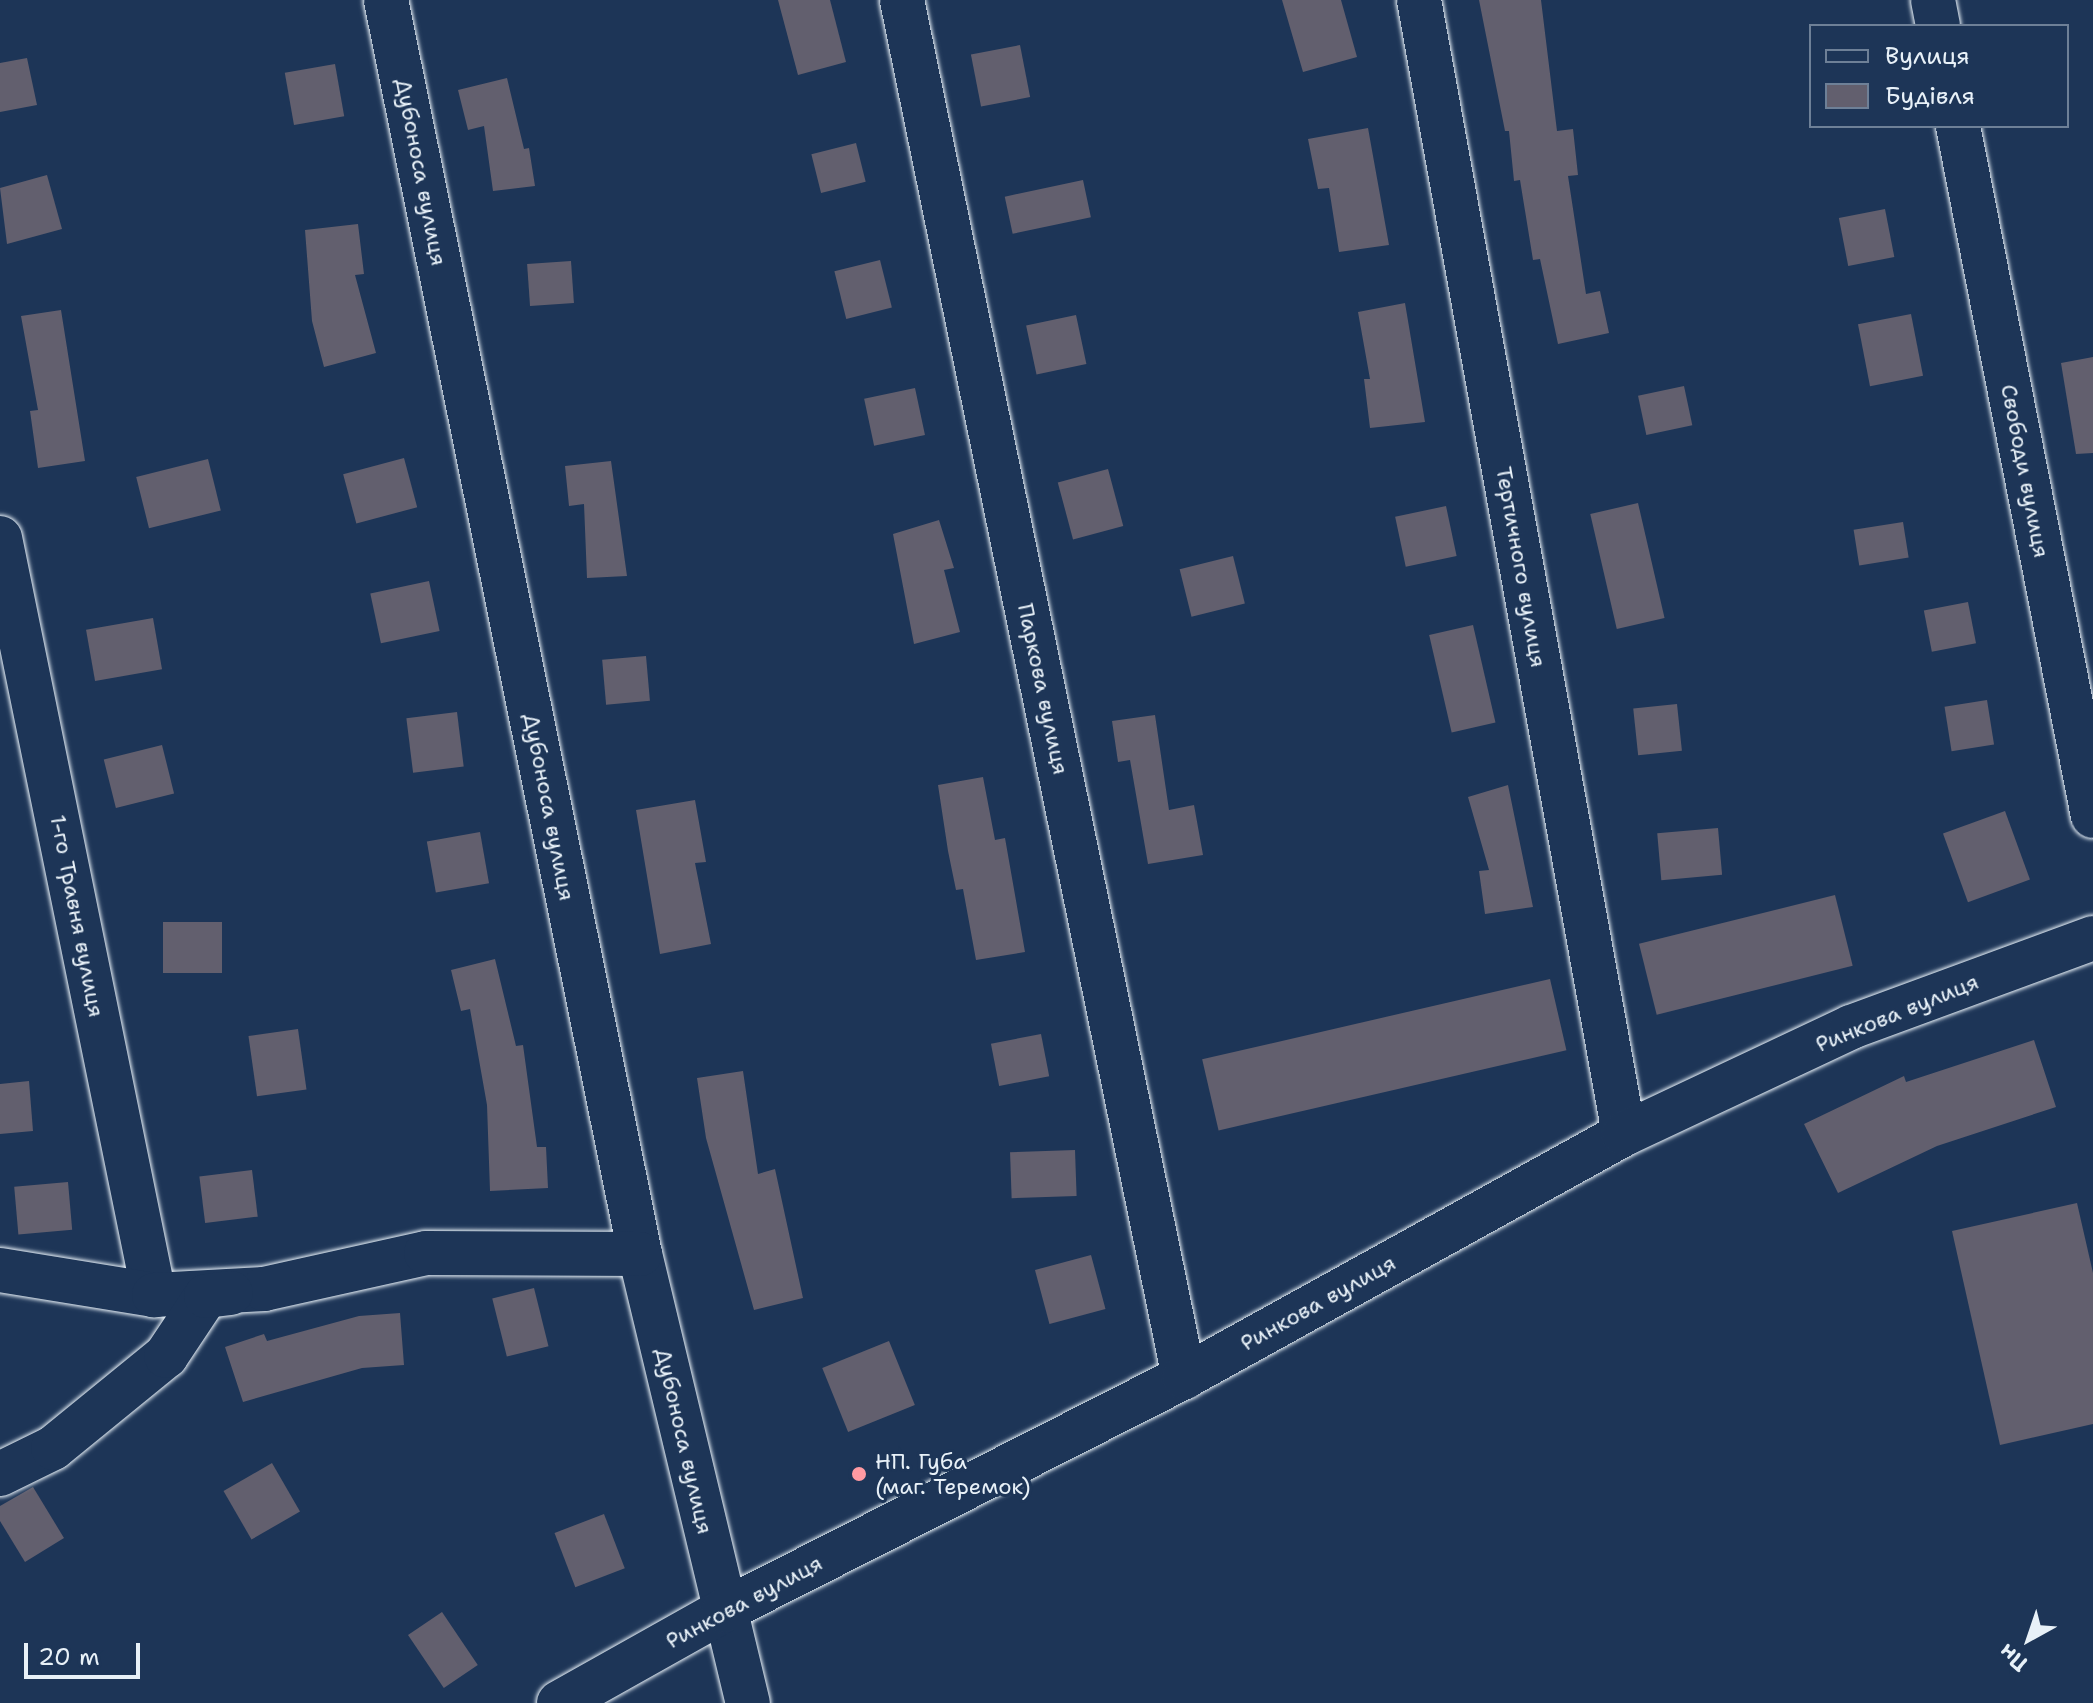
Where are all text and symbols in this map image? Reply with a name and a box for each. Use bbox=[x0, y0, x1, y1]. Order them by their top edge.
legend bbox=[1809, 24, 2069, 128]
text: Вулиця bbox=[1885, 40, 1970, 72]
street label: Дубоноса вулиця bbox=[390, 76, 452, 268]
text: Будівля bbox=[1885, 80, 1975, 112]
street label: Свободи вулиця bbox=[1995, 382, 2055, 560]
street label: Тертичного вулиця bbox=[1490, 465, 1552, 669]
street label: Паркова вулиця bbox=[1012, 601, 1074, 777]
street label: Дубоноса вулиця bbox=[518, 711, 580, 903]
street label: 1-го Травня вулиця bbox=[44, 813, 110, 1019]
street label: Ринкова вулиця bbox=[1812, 968, 1982, 1058]
street label: Ринкова вулиця bbox=[1236, 1249, 1400, 1357]
street label: Дубоноса вулиця bbox=[650, 1345, 718, 1537]
place label: НП. Губа (маг. Теремок) bbox=[875, 1448, 1030, 1500]
marker: НП. Губа (маг. Теремок) bbox=[850, 1465, 868, 1483]
street label: Ринкова вулиця bbox=[661, 1550, 827, 1654]
north arrow bbox=[1989, 1599, 2069, 1679]
scale bar bbox=[28, 1627, 144, 1677]
text: Пн bbox=[1993, 1637, 2034, 1678]
text: 20 m bbox=[38, 1641, 100, 1673]

